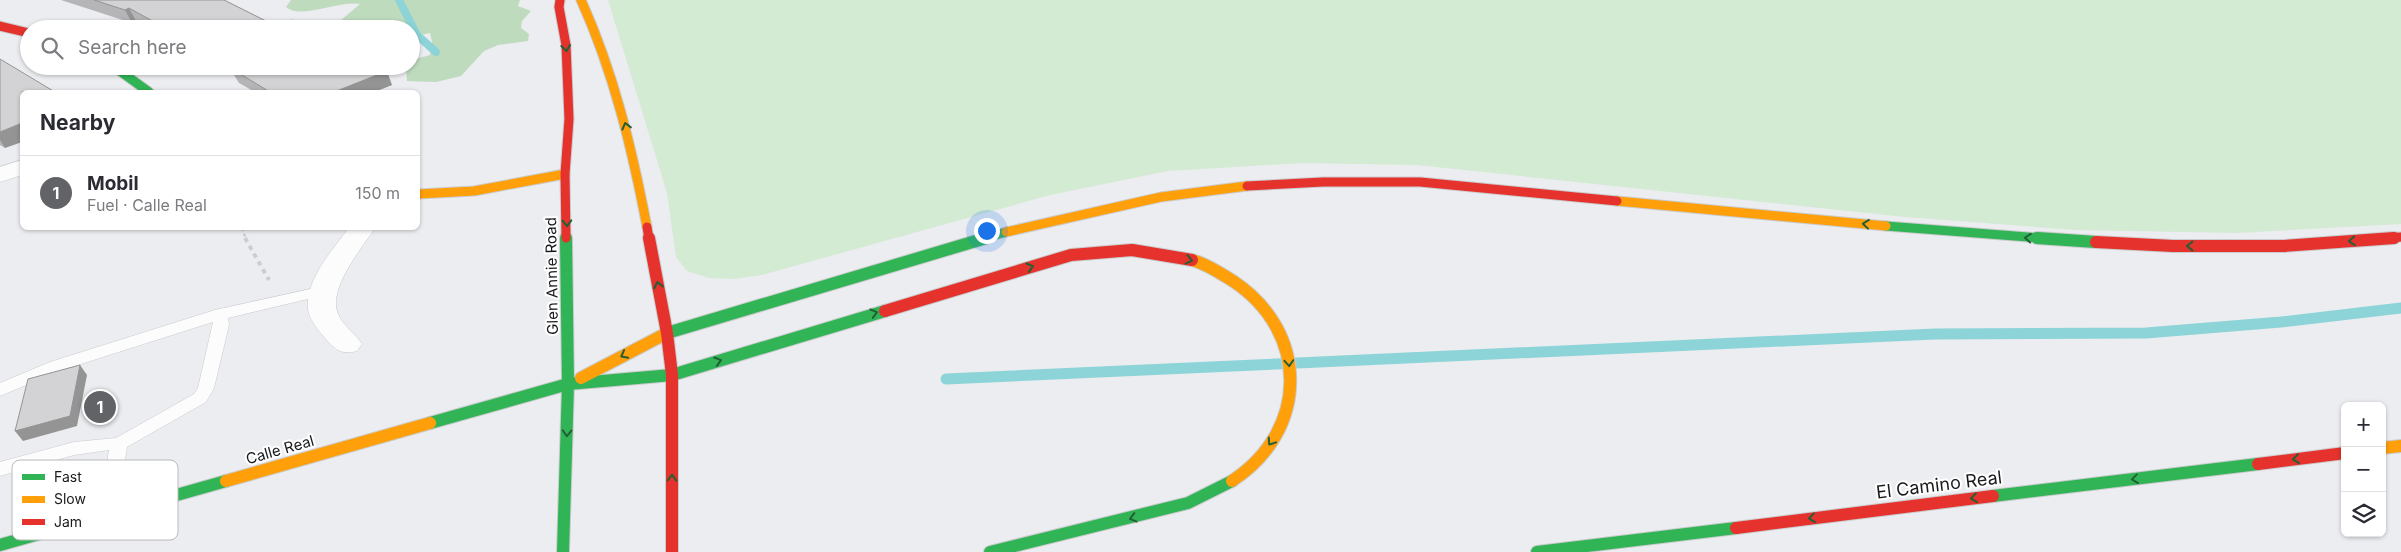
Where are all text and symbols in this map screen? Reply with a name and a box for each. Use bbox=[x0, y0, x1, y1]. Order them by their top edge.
search box bbox=[20, 20, 420, 75]
icon: search bbox=[38, 34, 66, 62]
text: Search here bbox=[78, 36, 187, 59]
one-way arrow bbox=[560, 44, 571, 52]
text: Nearby bbox=[40, 110, 115, 135]
one-way arrow bbox=[621, 121, 632, 130]
text: Mobil bbox=[87, 172, 139, 195]
text: 1 bbox=[53, 183, 59, 203]
text: 150 m bbox=[355, 183, 400, 203]
text: Fuel · Calle Real bbox=[87, 195, 207, 215]
street label: Glen Annie Road bbox=[541, 217, 562, 335]
your location bbox=[974, 218, 1000, 244]
one-way arrow bbox=[561, 219, 572, 227]
one-way arrow bbox=[1862, 219, 1870, 230]
one-way arrow bbox=[2024, 233, 2032, 244]
one-way arrow bbox=[2348, 235, 2356, 246]
one-way arrow bbox=[2186, 241, 2194, 251]
one-way arrow bbox=[1185, 254, 1194, 265]
one-way arrow bbox=[1025, 263, 1033, 273]
one-way arrow bbox=[653, 281, 663, 289]
one-way arrow bbox=[869, 309, 877, 319]
one-way arrow bbox=[620, 349, 629, 359]
one-way arrow bbox=[714, 356, 722, 366]
one-way arrow bbox=[1284, 359, 1295, 367]
pin: 1 bbox=[84, 388, 116, 426]
map controls bbox=[2341, 402, 2386, 537]
button: + bbox=[2341, 402, 2386, 447]
one-way arrow bbox=[561, 429, 572, 437]
street label: Calle Real bbox=[244, 431, 316, 468]
one-way arrow bbox=[1268, 437, 1278, 446]
button: − bbox=[2341, 447, 2386, 492]
one-way arrow bbox=[2292, 453, 2300, 464]
legend bbox=[12, 460, 178, 540]
street label: El Camino Real bbox=[1875, 466, 2003, 503]
text: Fast bbox=[54, 468, 82, 485]
one-way arrow bbox=[2131, 473, 2139, 484]
one-way arrow bbox=[667, 474, 677, 482]
text: Slow bbox=[54, 490, 86, 507]
one-way arrow bbox=[1969, 492, 1977, 503]
button: layers bbox=[2341, 492, 2386, 537]
one-way arrow bbox=[1130, 512, 1138, 522]
one-way arrow bbox=[1808, 512, 1816, 523]
text: Jam bbox=[54, 513, 82, 530]

